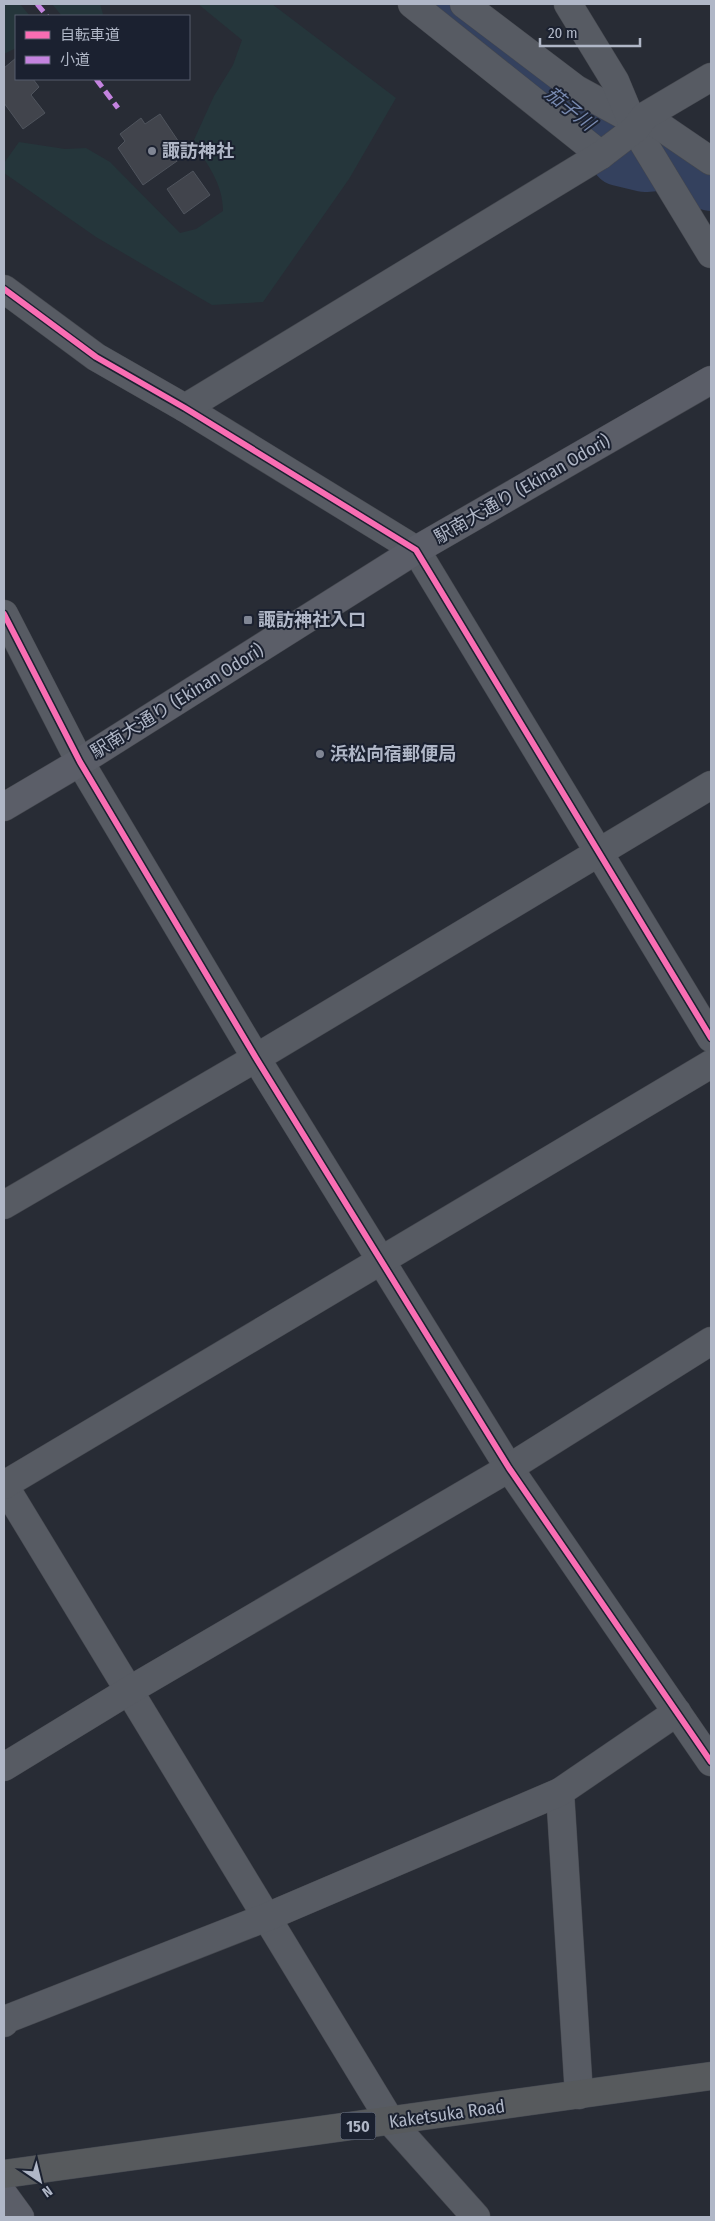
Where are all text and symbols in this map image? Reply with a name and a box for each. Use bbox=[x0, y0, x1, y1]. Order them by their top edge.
legend bbox=[15, 15, 190, 80]
scale bar bbox=[540, 15, 640, 47]
text: 20 m bbox=[548, 24, 578, 42]
text: 自転車道 bbox=[60, 26, 120, 44]
text: 小道 bbox=[60, 51, 90, 69]
water label: 茄子川 bbox=[540, 82, 601, 137]
place label: 諏訪神社 bbox=[162, 140, 234, 162]
marker: 諏訪神社 bbox=[146, 145, 158, 157]
street label: 駅南大通り (Ekinan Odori) bbox=[430, 430, 614, 548]
place label: 諏訪神社入口 bbox=[258, 609, 366, 631]
marker: 諏訪神社入口 bbox=[242, 614, 254, 626]
street label: 駅南大通り (Ekinan Odori) bbox=[87, 639, 267, 763]
place label: 浜松向宿郵便局 bbox=[330, 743, 456, 765]
marker: 浜松向宿郵便局 bbox=[314, 748, 326, 760]
street label: Kaketsuka Road bbox=[388, 2095, 506, 2133]
road number: 150 bbox=[340, 2112, 376, 2140]
north arrow bbox=[15, 2156, 65, 2206]
text: N bbox=[39, 2182, 55, 2201]

